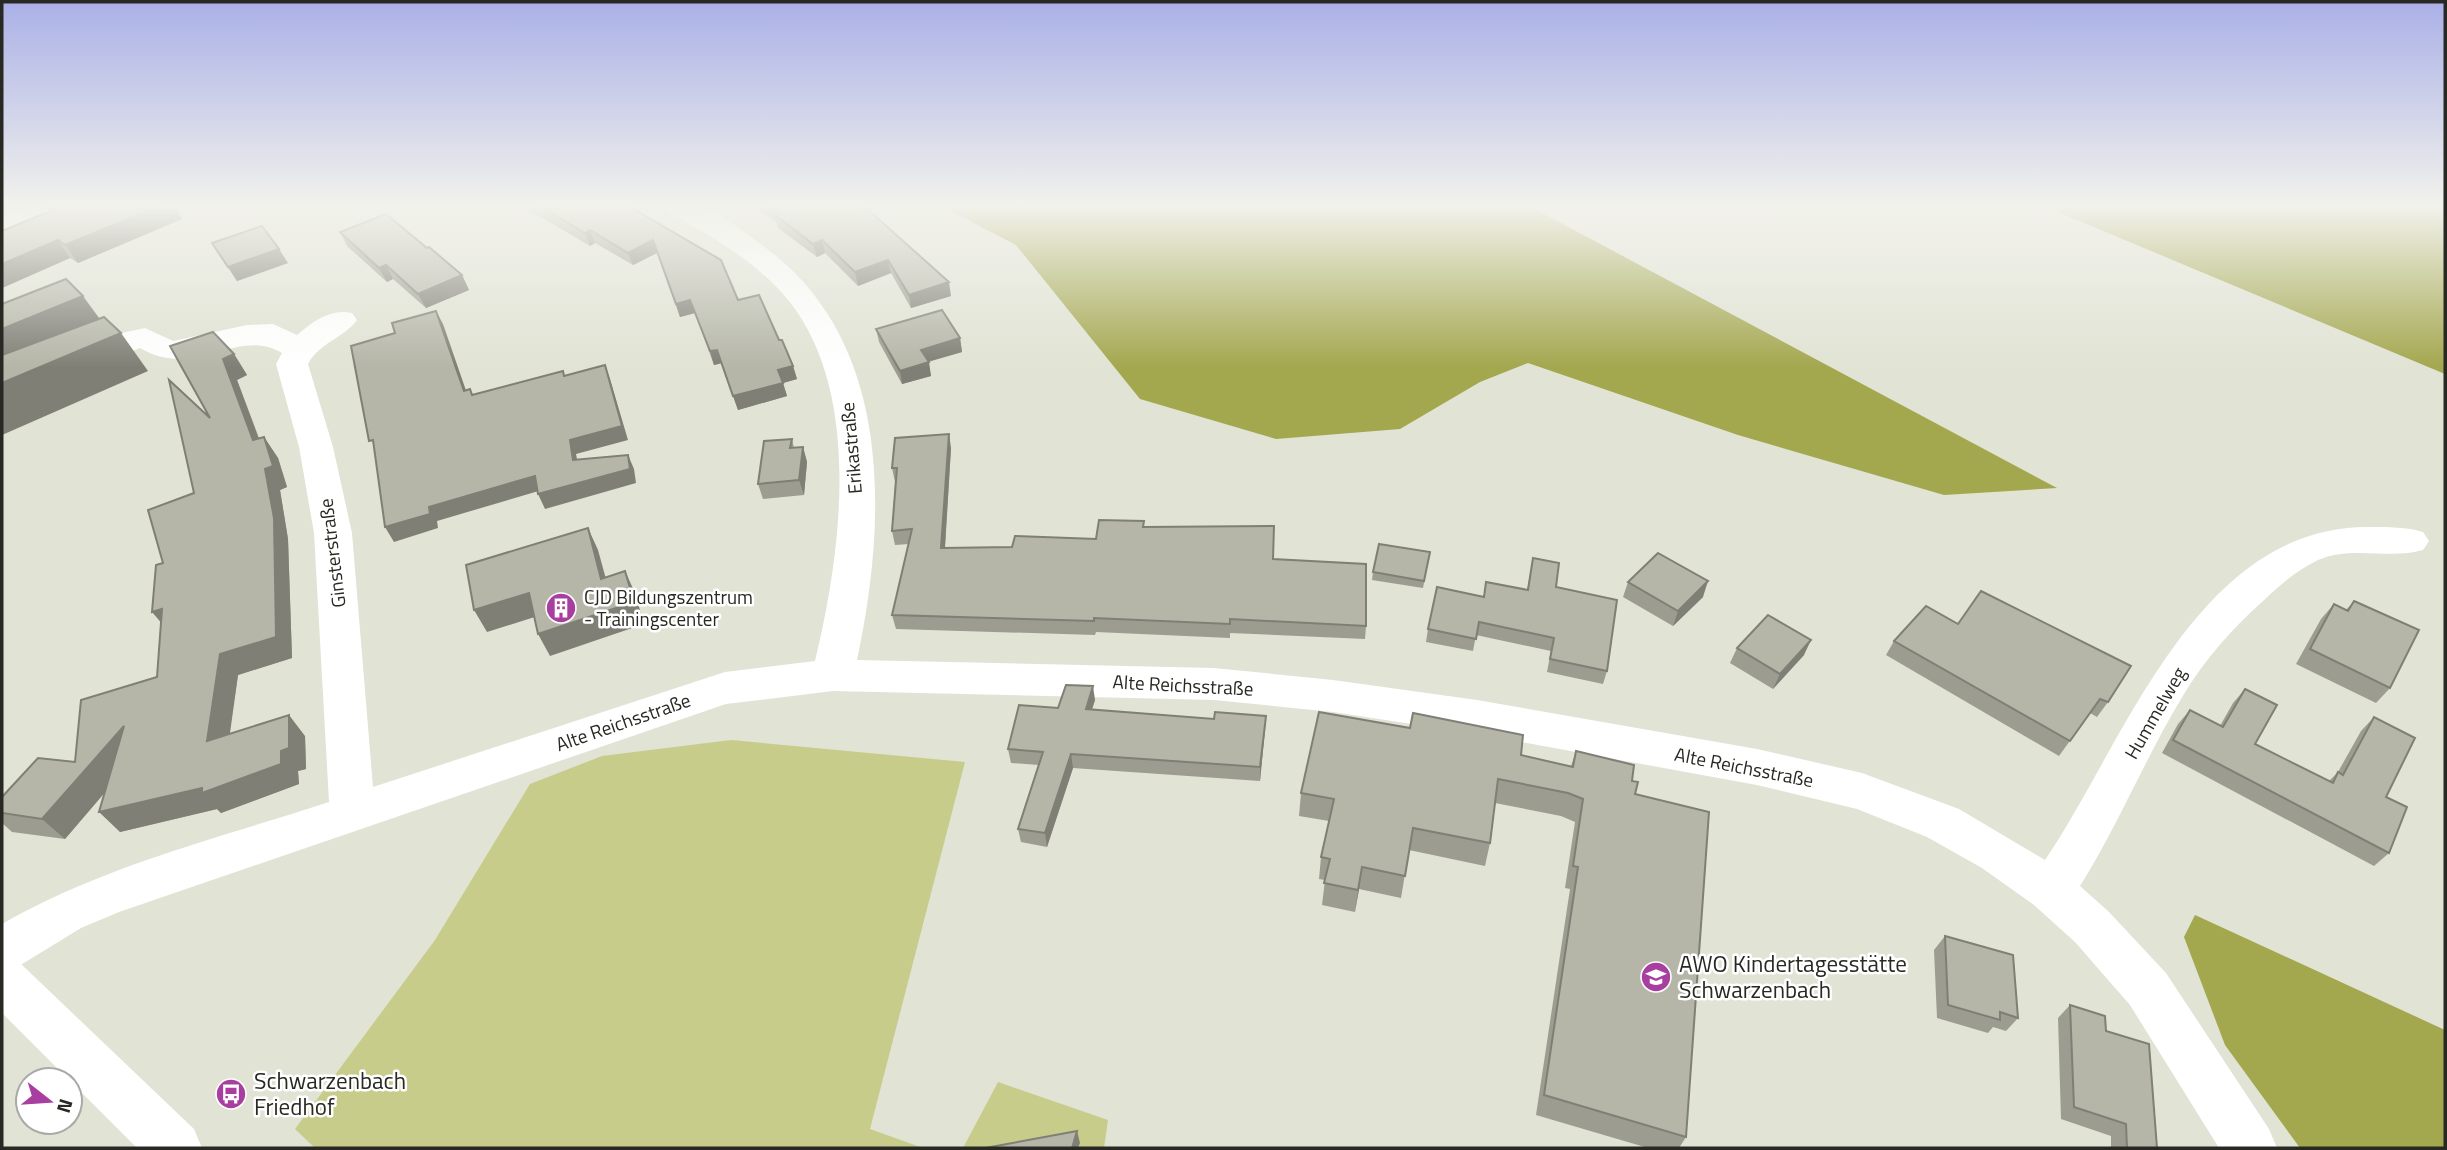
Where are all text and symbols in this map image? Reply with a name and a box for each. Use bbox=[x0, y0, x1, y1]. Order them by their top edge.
street label: Erikastraße bbox=[832, 401, 869, 495]
street label: Ginsterstraße bbox=[310, 497, 353, 609]
place label: CJD Bildungszentrum - Trainingscenter bbox=[584, 582, 753, 633]
building icon: CJD Bildungszentrum - Trainingscenter bbox=[544, 591, 578, 625]
street label: Hummelweg bbox=[2116, 661, 2193, 764]
street label: Alte Reichsstraße bbox=[1112, 666, 1254, 703]
street label: Alte Reichsstraße bbox=[552, 685, 694, 758]
street label: Alte Reichsstraße bbox=[1672, 739, 1816, 794]
place label: AWO Kindertagesstätte Schwarzenbach bbox=[1679, 946, 1907, 1007]
school or university icon: AWO Kindertagesstätte Schwarzenbach bbox=[1639, 960, 1673, 994]
place label: Schwarzenbach Friedhof bbox=[254, 1063, 406, 1124]
north arrow bbox=[14, 1066, 84, 1136]
bus stop icon: Schwarzenbach Friedhof bbox=[214, 1077, 248, 1111]
text: N bbox=[50, 1096, 82, 1117]

